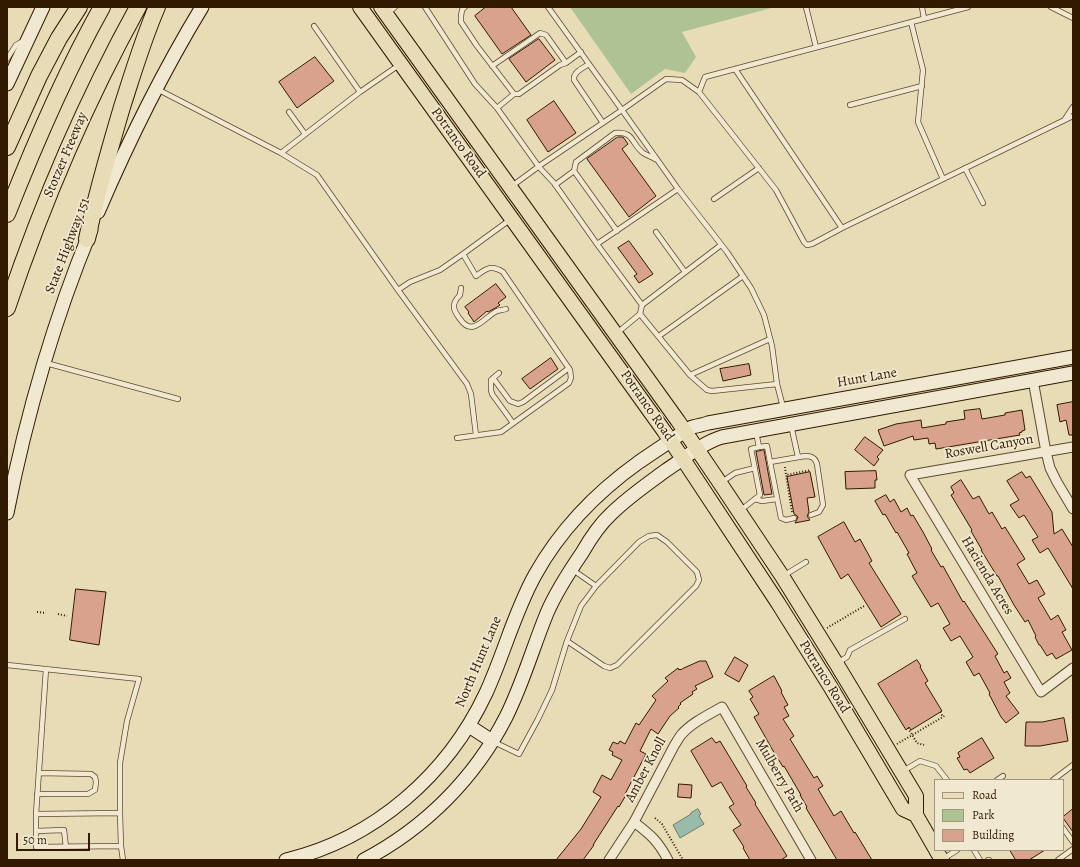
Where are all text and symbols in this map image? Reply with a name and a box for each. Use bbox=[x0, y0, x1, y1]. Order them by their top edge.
street label: Potranco Road bbox=[427, 105, 489, 181]
street label: Stotzer Freeway bbox=[40, 110, 92, 200]
street label: State Highway 151 bbox=[42, 196, 94, 296]
street label: Hunt Lane bbox=[836, 364, 898, 392]
street label: Potranco Road bbox=[616, 367, 678, 445]
street label: Roswell Canyon bbox=[943, 431, 1035, 463]
street label: Hacienda Acres bbox=[957, 534, 1017, 618]
street label: North Hunt Lane bbox=[452, 614, 506, 710]
street label: Potranco Road bbox=[795, 637, 853, 717]
street label: Amber Knoll bbox=[622, 735, 670, 805]
street label: Mulberry Path bbox=[751, 736, 807, 816]
legend bbox=[934, 779, 1064, 851]
text: Road bbox=[972, 787, 997, 803]
text: Park bbox=[972, 807, 995, 823]
scale bar bbox=[18, 825, 92, 851]
text: Building bbox=[972, 827, 1014, 843]
text: 50 m bbox=[23, 832, 47, 848]

